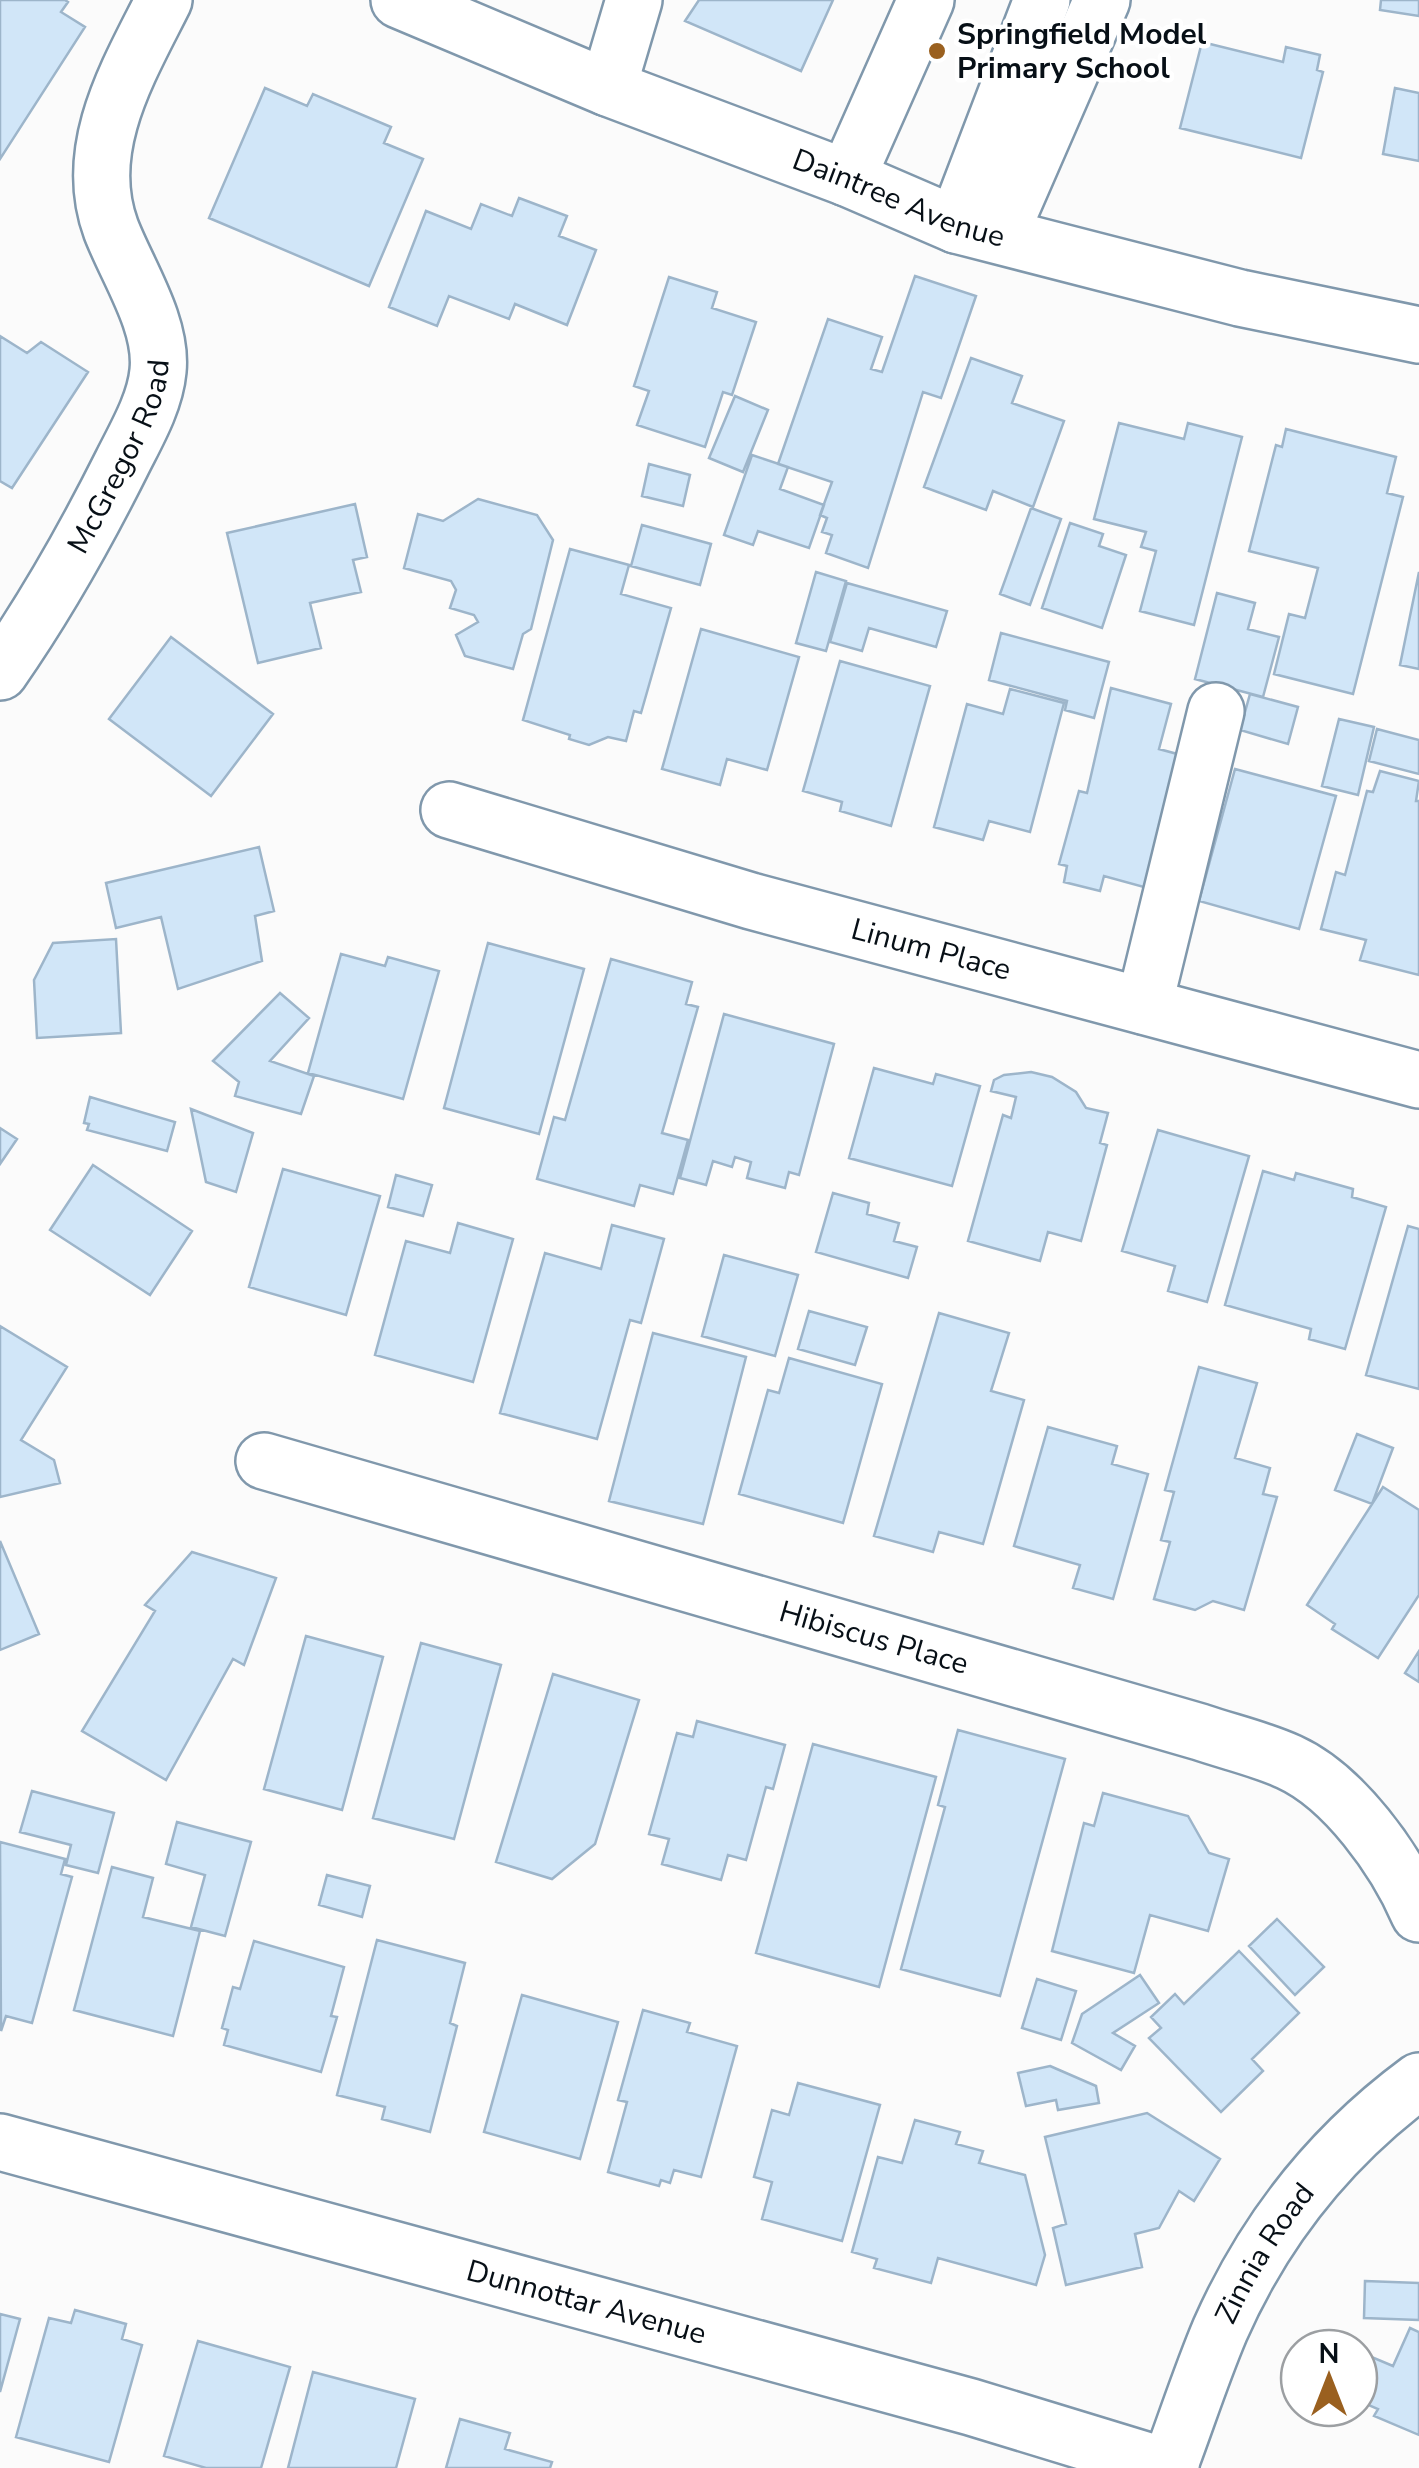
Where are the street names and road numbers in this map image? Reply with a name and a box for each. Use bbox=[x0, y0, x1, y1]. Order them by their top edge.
street label: Daintree Avenue bbox=[787, 139, 1009, 257]
street label: McGregor Road bbox=[58, 358, 179, 561]
street label: Linum Place bbox=[847, 908, 1016, 990]
street label: Hibiscus Place bbox=[775, 1591, 973, 1684]
street label: Zinnia Road bbox=[1205, 2174, 1324, 2330]
street label: Dunnottar Avenue bbox=[462, 2250, 711, 2354]

